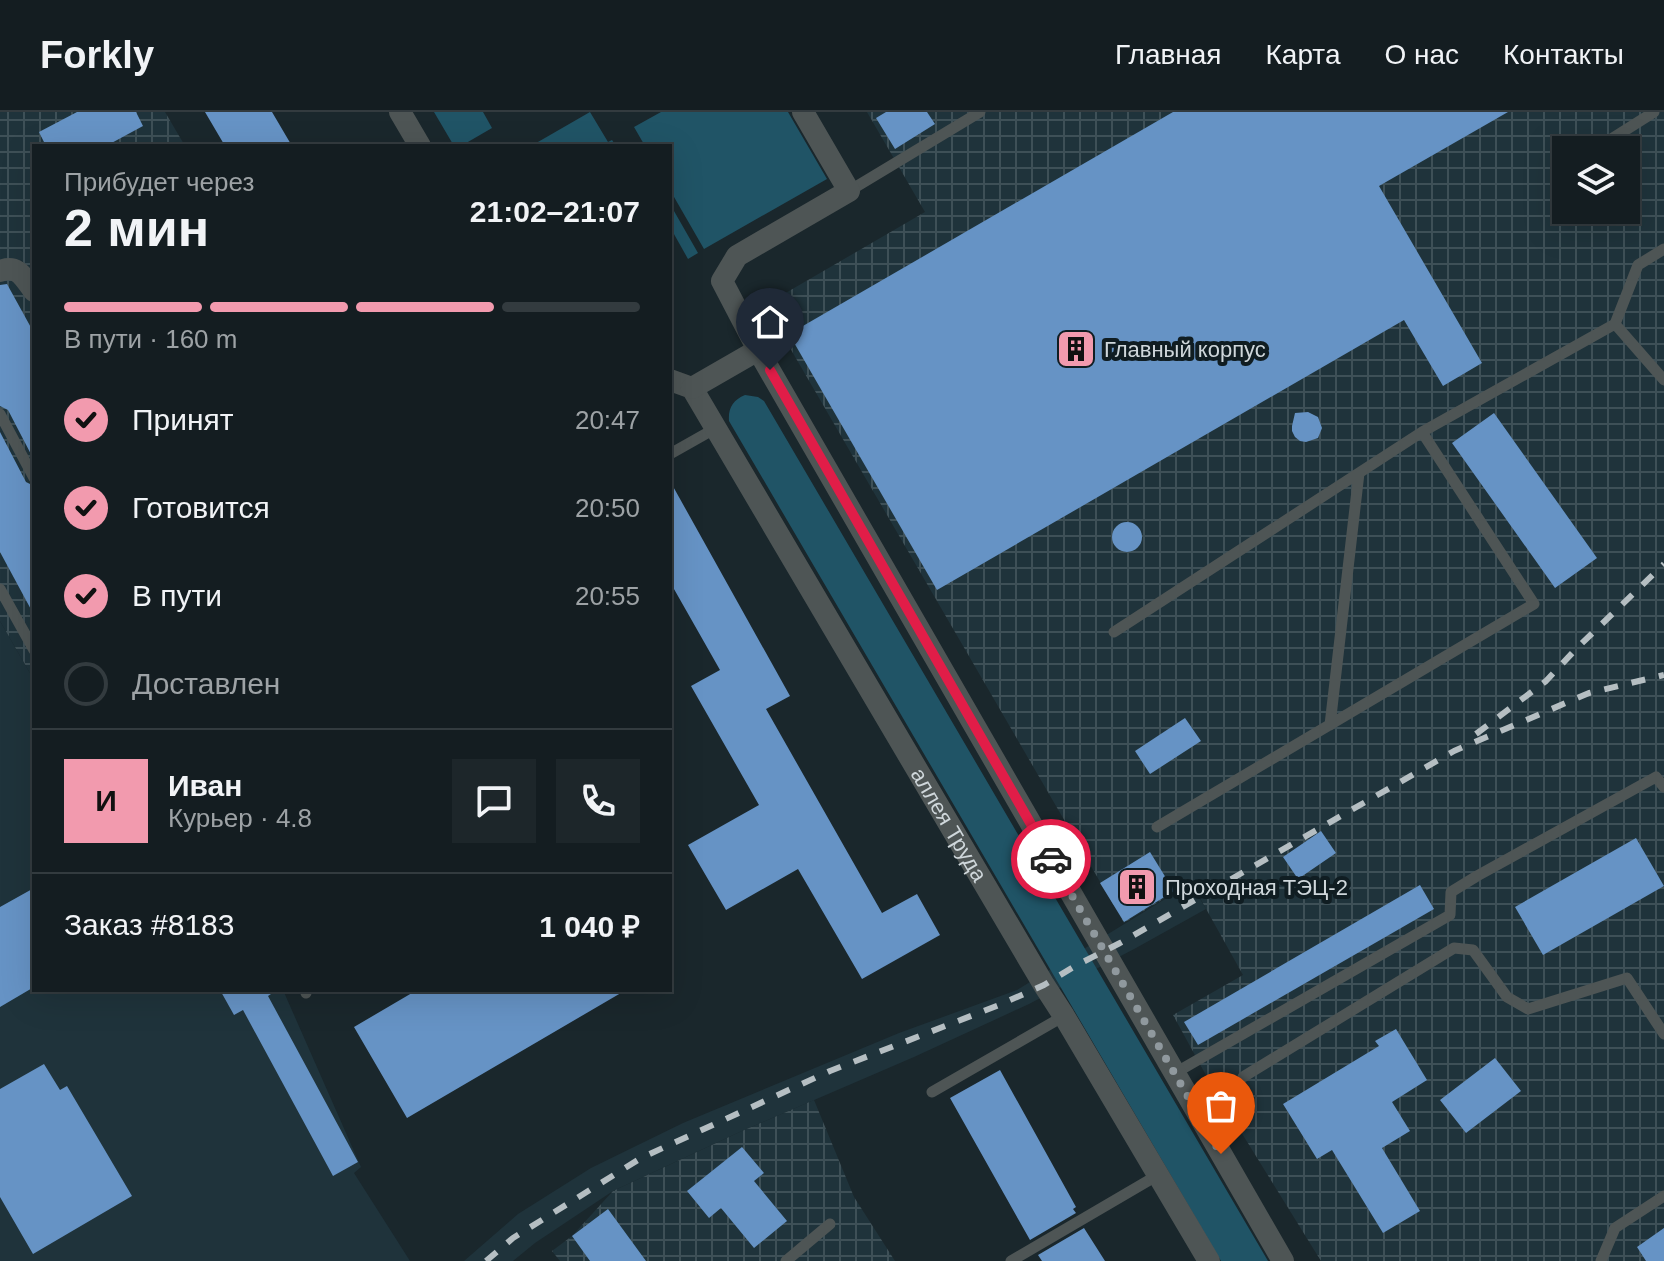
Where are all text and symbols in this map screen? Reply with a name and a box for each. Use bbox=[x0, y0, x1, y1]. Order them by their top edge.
text: Forkly bbox=[40, 34, 154, 76]
text: Главная bbox=[1115, 39, 1222, 70]
text: Карта bbox=[1266, 39, 1340, 70]
text: О нас bbox=[1384, 39, 1459, 70]
text: Контакты bbox=[1503, 39, 1624, 70]
map controls bbox=[1552, 136, 1640, 224]
button: layers bbox=[1552, 136, 1640, 224]
text: Прибудет через bbox=[64, 167, 254, 197]
text: 21:02–21:07 bbox=[470, 195, 640, 228]
text: 2 мин bbox=[64, 199, 209, 257]
pin bbox=[736, 288, 804, 370]
icon: home bbox=[748, 300, 792, 344]
text: В пути · 160 m bbox=[64, 324, 237, 354]
building icon: Главный корпус bbox=[1055, 328, 1097, 370]
place label: Главный корпус bbox=[1104, 337, 1266, 362]
icon: check bbox=[64, 398, 108, 442]
text: Принят bbox=[132, 403, 234, 436]
text: 20:47 bbox=[575, 405, 640, 435]
icon: check bbox=[64, 486, 108, 530]
text: Готовится bbox=[132, 491, 270, 524]
text: 20:50 bbox=[575, 493, 640, 523]
icon: check bbox=[64, 574, 108, 618]
text: В пути bbox=[132, 579, 222, 612]
text: 20:55 bbox=[575, 581, 640, 611]
text: Доставлен bbox=[132, 667, 280, 700]
button: chat bbox=[452, 759, 536, 843]
button: phone bbox=[556, 759, 640, 843]
street label: аллея Труда bbox=[906, 763, 993, 886]
text: Иван bbox=[168, 769, 242, 802]
text: И bbox=[95, 784, 117, 817]
text: Курьер · 4.8 bbox=[168, 803, 312, 833]
courier bbox=[1011, 819, 1091, 899]
icon: car bbox=[1029, 837, 1073, 881]
building icon: Проходная ТЭЦ-2 bbox=[1116, 866, 1158, 908]
place label: Проходная ТЭЦ-2 bbox=[1165, 875, 1348, 900]
text: Заказ #8183 bbox=[64, 908, 234, 941]
text: 1 040 ₽ bbox=[539, 910, 640, 943]
pin bbox=[1187, 1072, 1255, 1154]
icon: bag bbox=[1199, 1084, 1243, 1128]

